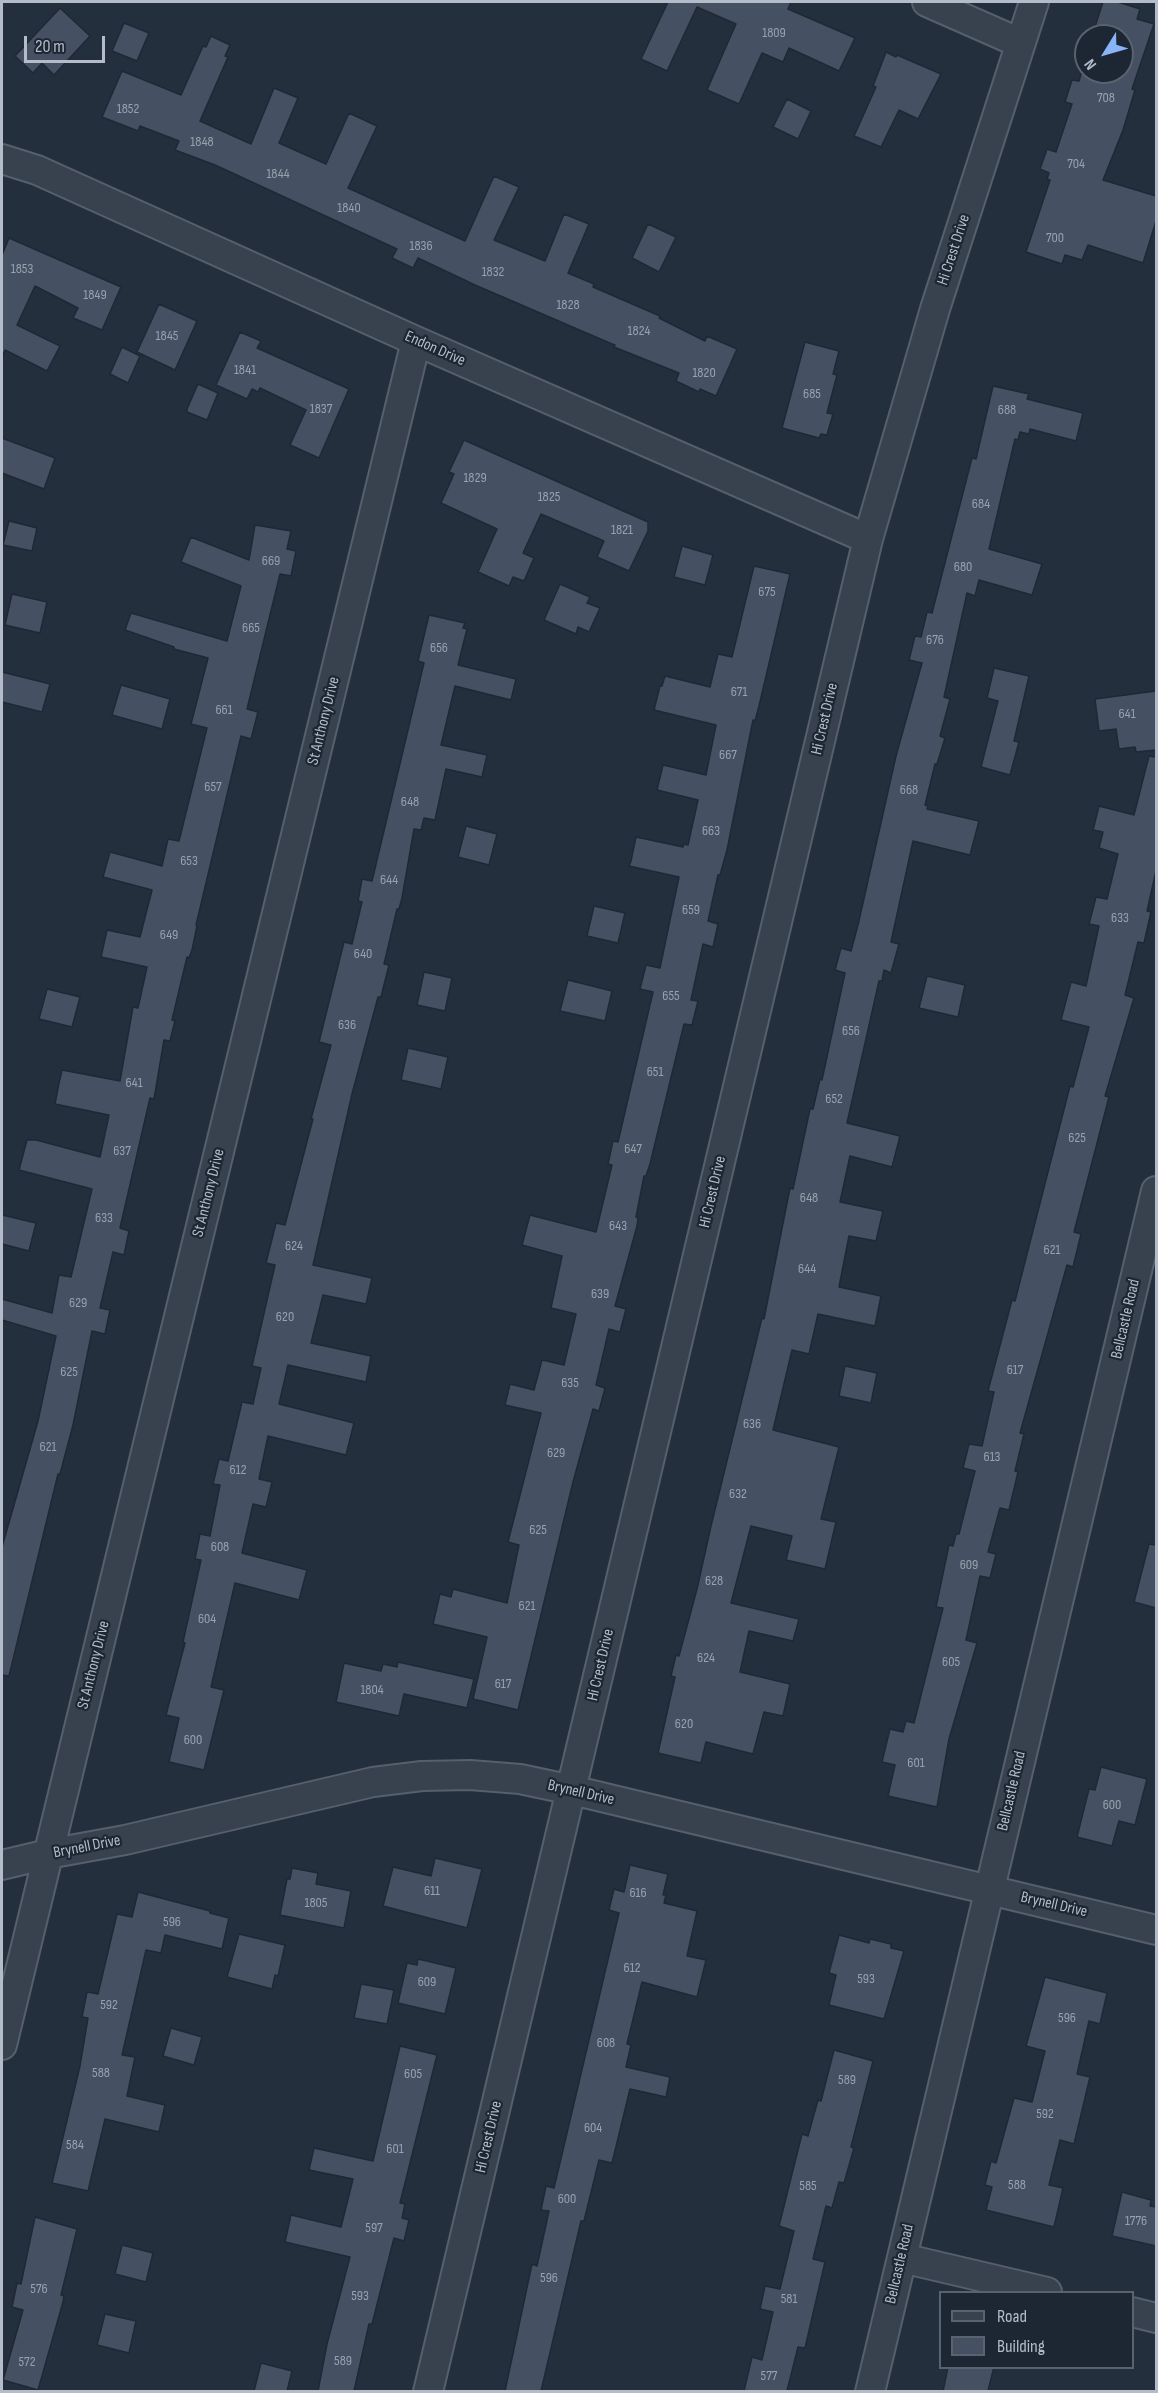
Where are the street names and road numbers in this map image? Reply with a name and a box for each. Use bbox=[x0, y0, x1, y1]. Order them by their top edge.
street label: Hi Crest Drive bbox=[934, 212, 974, 288]
street label: Endon Drive bbox=[402, 327, 468, 371]
street label: St Anthony Drive bbox=[304, 675, 344, 767]
street label: Hi Crest Drive bbox=[807, 681, 843, 757]
street label: St Anthony Drive bbox=[189, 1147, 229, 1239]
street label: Hi Crest Drive bbox=[695, 1154, 731, 1230]
street label: Bellcastle Road bbox=[1108, 1277, 1144, 1361]
street label: St Anthony Drive bbox=[74, 1619, 114, 1711]
street label: Hi Crest Drive bbox=[583, 1627, 619, 1703]
street label: Bellcastle Road bbox=[994, 1749, 1030, 1833]
street label: Brynell Drive bbox=[546, 1776, 616, 1810]
street label: Brynell Drive bbox=[52, 1831, 122, 1863]
street label: Brynell Drive bbox=[1019, 1888, 1089, 1922]
street label: Hi Crest Drive bbox=[471, 2099, 507, 2175]
street label: Bellcastle Road bbox=[882, 2222, 918, 2306]

